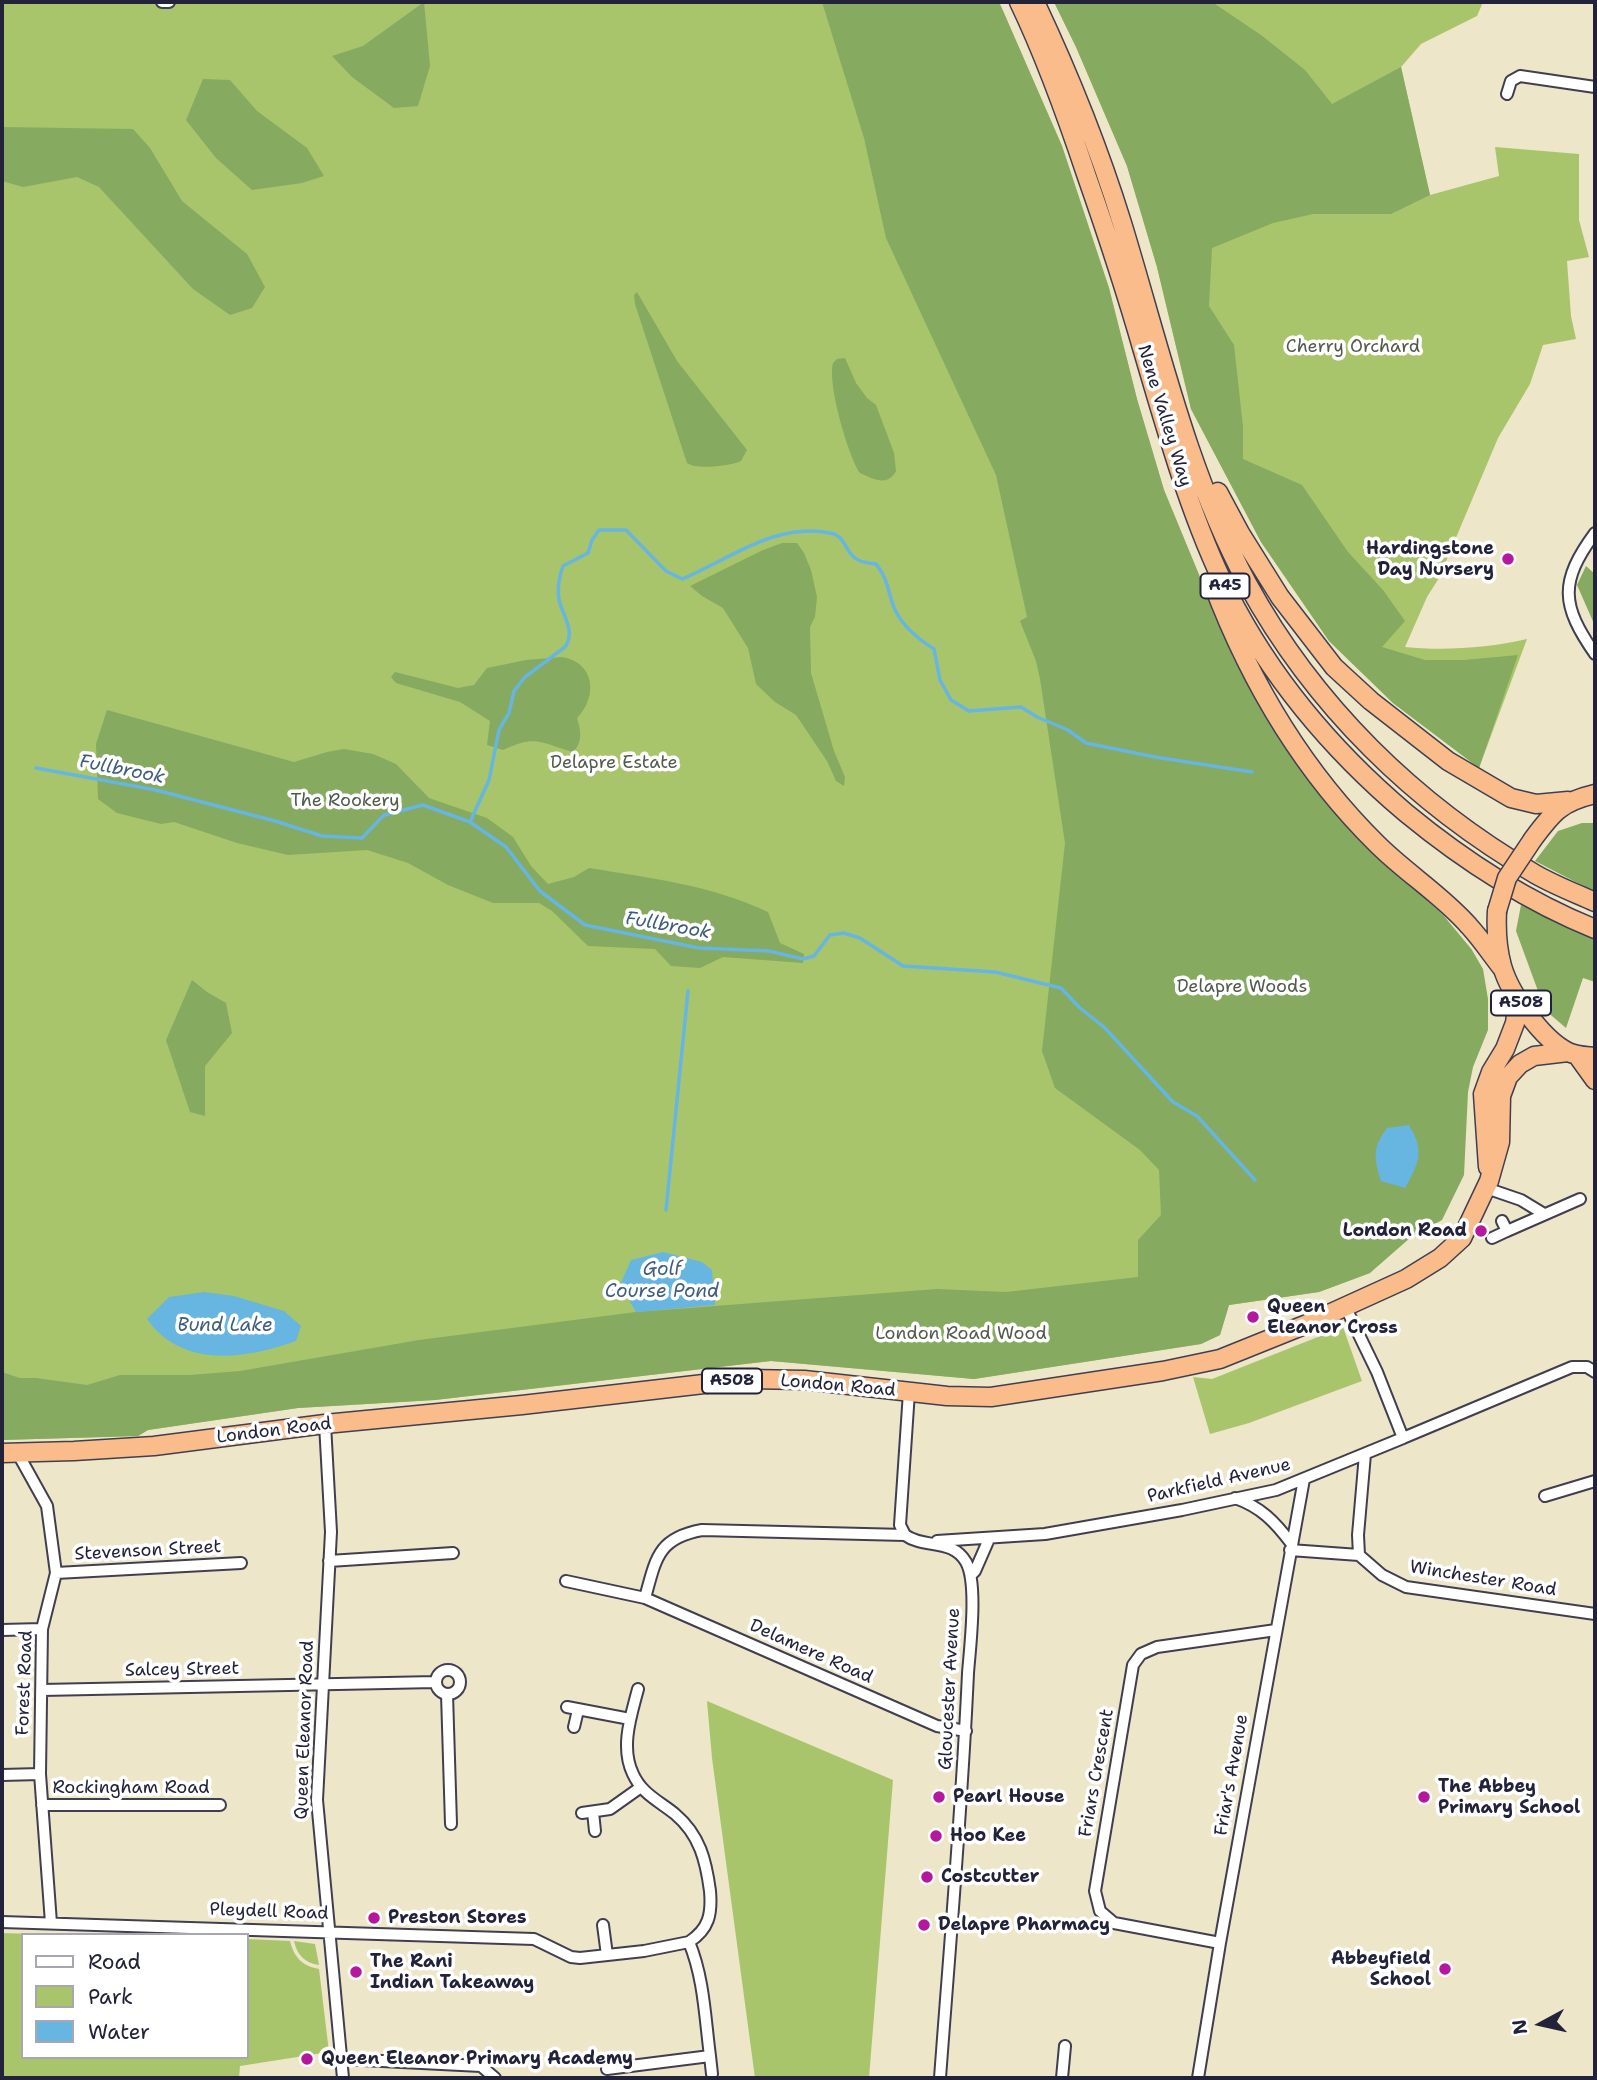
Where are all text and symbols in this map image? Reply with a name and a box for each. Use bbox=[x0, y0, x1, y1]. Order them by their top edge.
park label: Cherry Orchard bbox=[1286, 336, 1420, 358]
street label: Nene Valley Way bbox=[1132, 342, 1196, 490]
place label: Hardingstone Day Nursery bbox=[1366, 538, 1494, 580]
marker: Hardingstone Day Nursery bbox=[1500, 551, 1516, 567]
road number: A45 bbox=[1200, 573, 1250, 598]
water label: Fullbrook bbox=[77, 751, 167, 789]
park label: Delapre Estate bbox=[550, 752, 678, 774]
park label: The Rookery bbox=[290, 790, 400, 812]
water label: Fullbrook bbox=[623, 907, 713, 945]
park label: Delapre Woods bbox=[1177, 976, 1307, 998]
road number: A508 bbox=[1491, 990, 1551, 1015]
place label: London Road bbox=[1343, 1220, 1467, 1242]
marker: London Road bbox=[1473, 1223, 1489, 1239]
water label: Golf Course Pond bbox=[605, 1259, 719, 1303]
place label: Queen Eleanor Cross bbox=[1267, 1296, 1398, 1338]
marker: Queen Eleanor Cross bbox=[1245, 1309, 1261, 1325]
water label: Bund Lake bbox=[177, 1315, 273, 1337]
park label: London Road Wood bbox=[875, 1323, 1047, 1345]
road number: A508 bbox=[702, 1368, 762, 1394]
street label: London Road bbox=[779, 1370, 897, 1402]
street label: London Road bbox=[215, 1413, 333, 1449]
street label: Parkfield Avenue bbox=[1145, 1454, 1293, 1508]
street label: Stevenson Street bbox=[74, 1536, 222, 1566]
street label: Winchester Road bbox=[1408, 1557, 1558, 1601]
street label: Gloucester Avenue bbox=[935, 1607, 965, 1771]
street label: Delamere Road bbox=[746, 1615, 876, 1689]
street label: Forest Road bbox=[12, 1630, 38, 1736]
street label: Queen Eleanor Road bbox=[291, 1640, 319, 1820]
street label: Salcey Street bbox=[125, 1658, 239, 1682]
street label: Friars Crescent bbox=[1075, 1707, 1119, 1839]
street label: Friar's Avenue bbox=[1211, 1713, 1253, 1837]
place label: The Abbey Primary School bbox=[1438, 1776, 1580, 1818]
street label: Rockingham Road bbox=[52, 1777, 210, 1799]
place label: Pearl House bbox=[953, 1786, 1065, 1808]
marker: Pearl House bbox=[931, 1789, 947, 1805]
marker: The Abbey Primary School bbox=[1416, 1789, 1432, 1805]
place label: Hoo Kee bbox=[950, 1825, 1026, 1847]
marker: Hoo Kee bbox=[928, 1828, 944, 1844]
place label: Costcutter bbox=[941, 1866, 1039, 1888]
marker: Costcutter bbox=[919, 1869, 935, 1885]
street label: Pleydell Road bbox=[209, 1899, 329, 1925]
place label: Preston Stores bbox=[388, 1907, 526, 1929]
marker: Preston Stores bbox=[366, 1910, 382, 1926]
place label: Delapre Pharmacy bbox=[938, 1914, 1110, 1936]
marker: Delapre Pharmacy bbox=[916, 1917, 932, 1933]
legend bbox=[21, 1933, 248, 2059]
text: Road bbox=[88, 1948, 141, 1976]
place label: Abbeyfield School bbox=[1331, 1948, 1431, 1990]
place label: The Rani Indian Takeaway bbox=[370, 1951, 534, 1994]
marker: Abbeyfield School bbox=[1437, 1961, 1453, 1977]
marker: The Rani Indian Takeaway bbox=[348, 1964, 364, 1980]
text: Park bbox=[88, 1983, 133, 2011]
north arrow bbox=[1506, 1989, 1576, 2059]
text: Water bbox=[88, 2018, 150, 2046]
text: N bbox=[1506, 2018, 1533, 2036]
place label: Queen Eleanor Primary Academy bbox=[321, 2048, 633, 2070]
marker: Queen Eleanor Primary Academy bbox=[299, 2051, 315, 2067]

